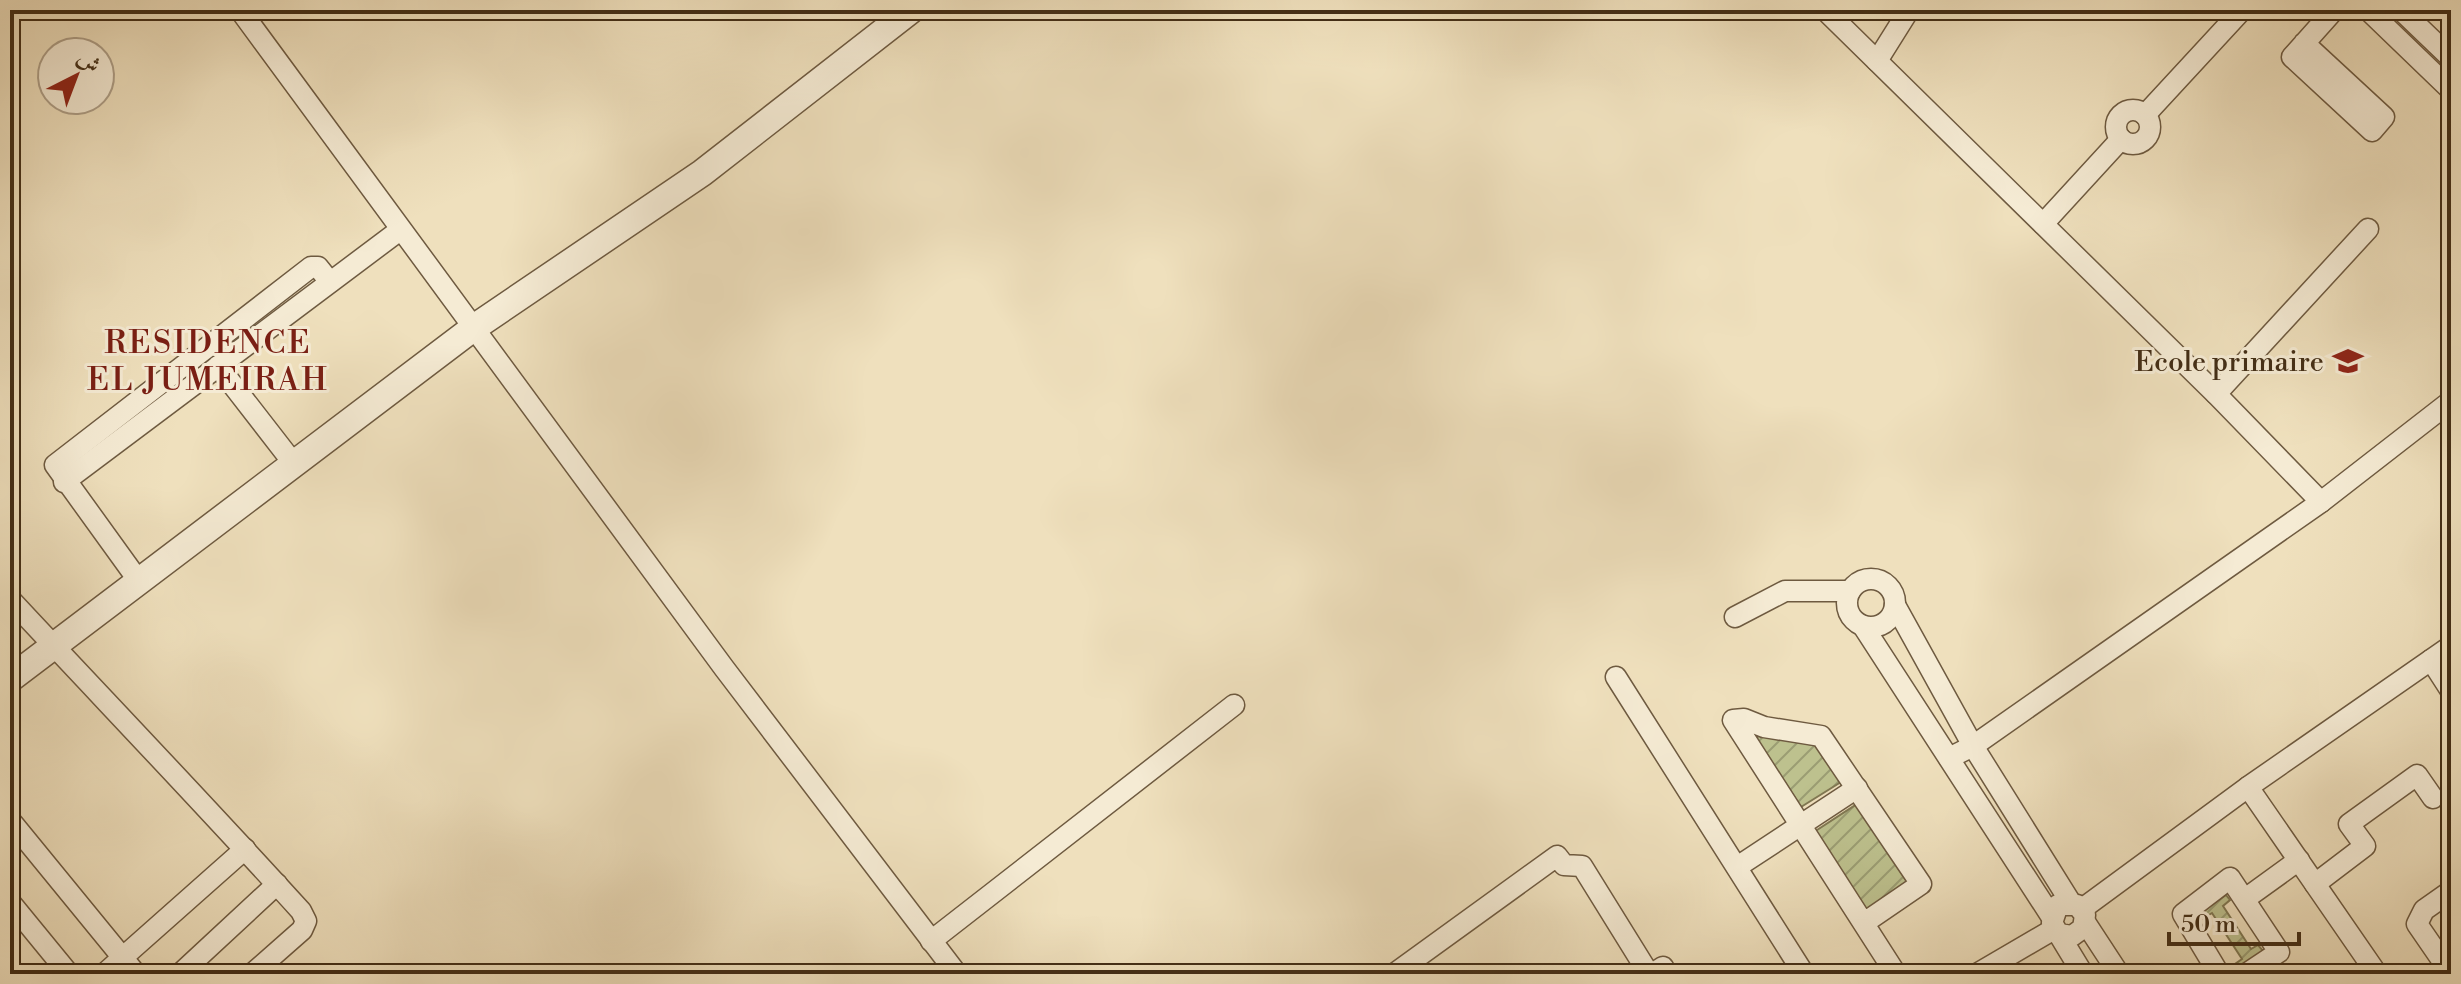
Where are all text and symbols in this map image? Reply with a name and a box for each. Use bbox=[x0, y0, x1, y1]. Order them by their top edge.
north arrow bbox=[36, 36, 116, 116]
text: ش bbox=[71, 45, 106, 80]
district label: RESIDENCE EL JUMEIRAH bbox=[87, 323, 329, 400]
school or university icon: Ecole primaire bbox=[2331, 344, 2365, 378]
place label: Ecole primaire bbox=[2135, 345, 2324, 380]
scale bar bbox=[2169, 896, 2299, 946]
text: 50 m bbox=[2181, 910, 2236, 940]

